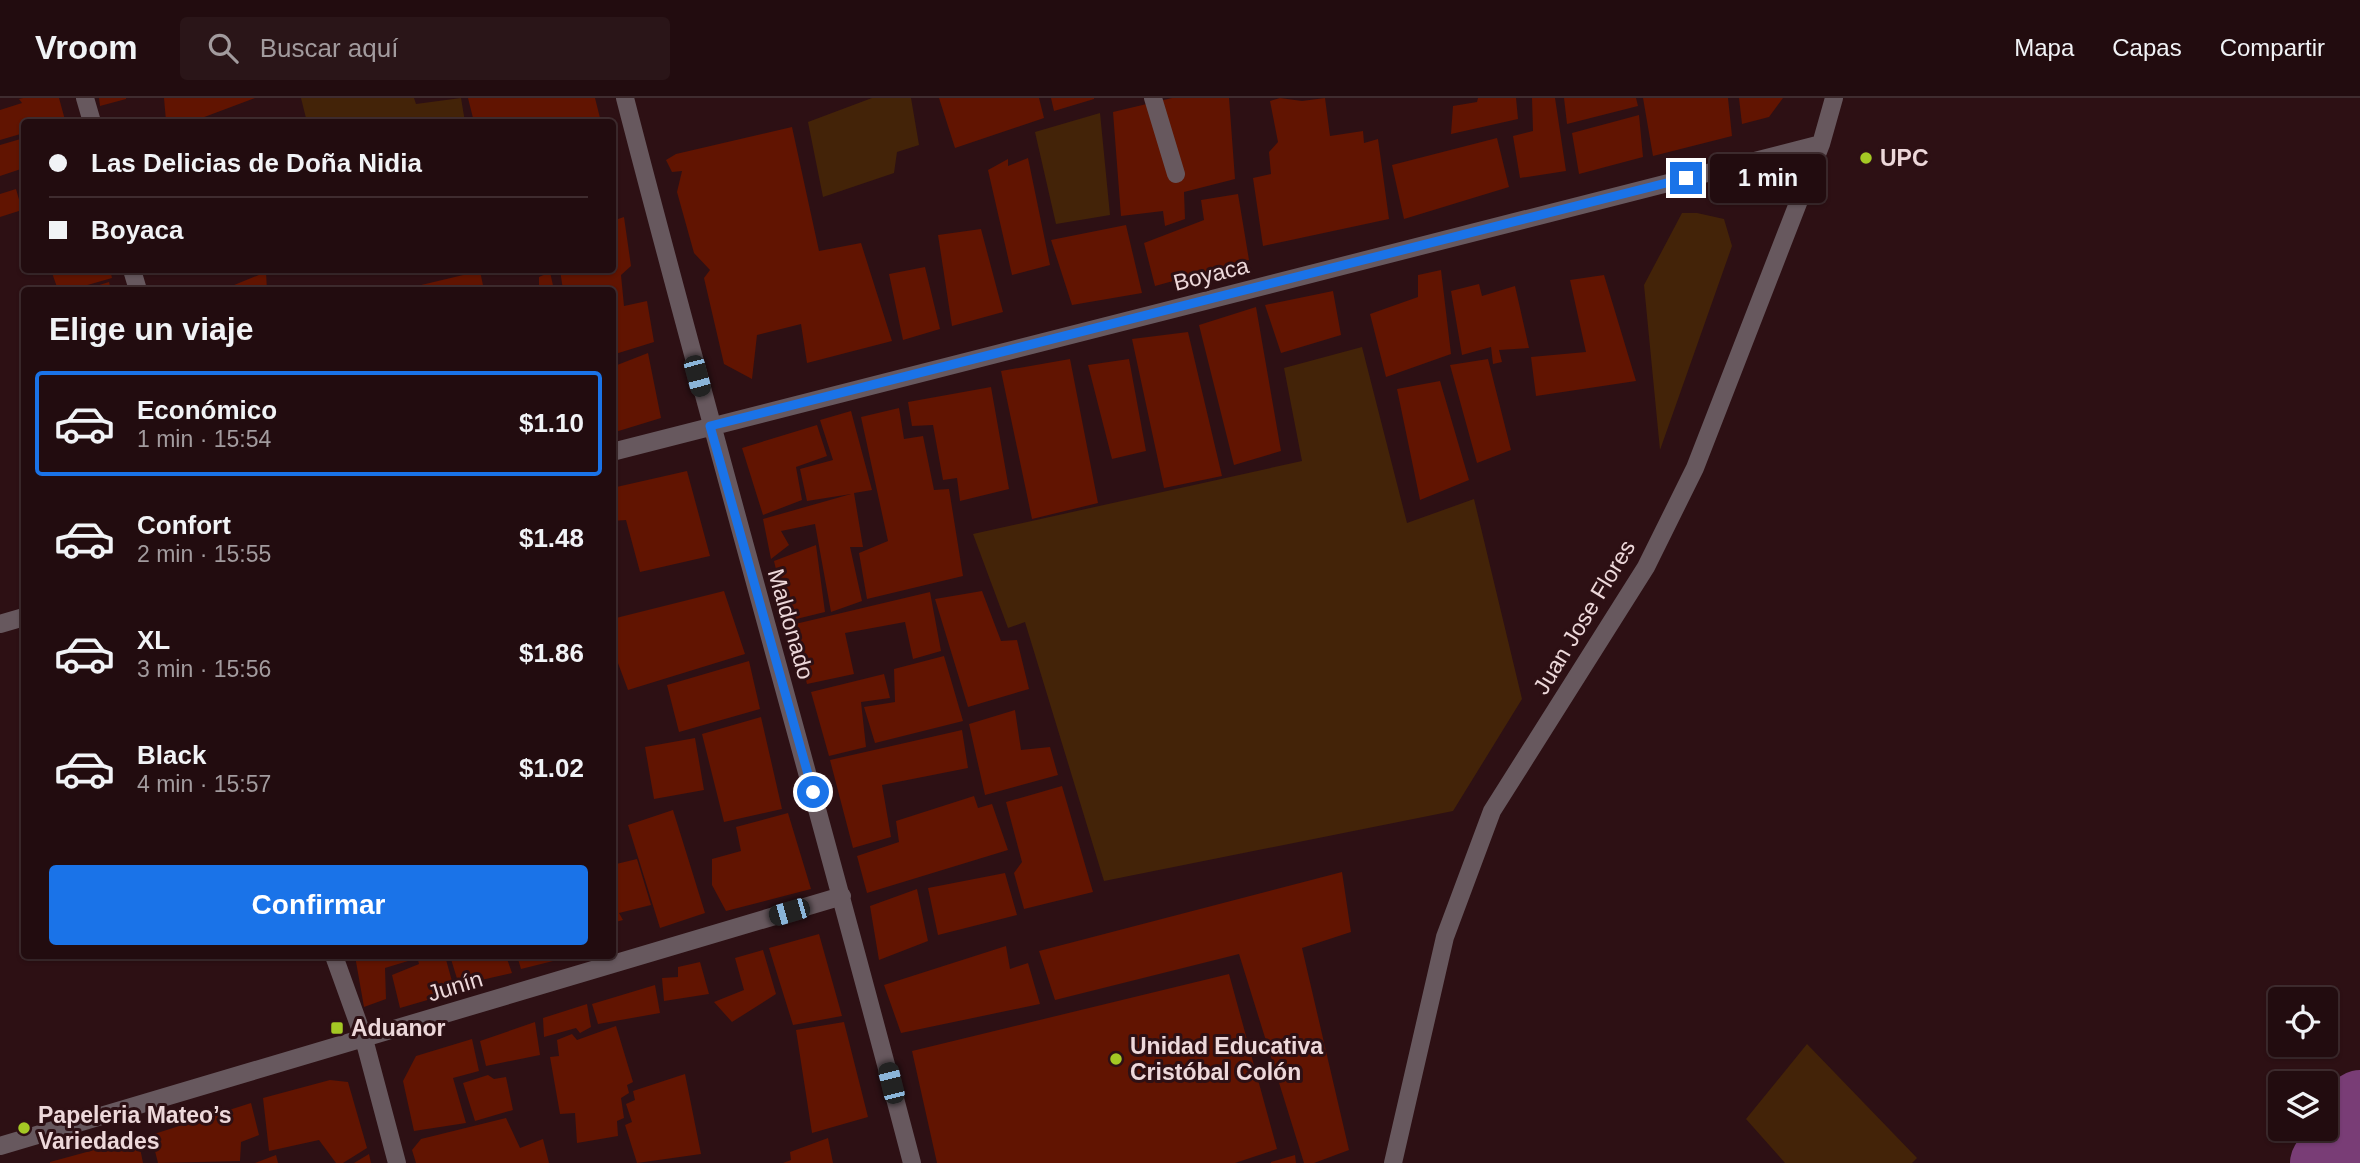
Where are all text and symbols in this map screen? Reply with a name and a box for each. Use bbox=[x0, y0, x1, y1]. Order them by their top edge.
search box bbox=[180, 17, 670, 80]
text: Vroom bbox=[35, 29, 138, 66]
icon: search bbox=[204, 29, 242, 67]
text: Buscar aquí bbox=[260, 33, 398, 63]
text: Mapa bbox=[2014, 34, 2074, 61]
text: Capas bbox=[2112, 34, 2182, 61]
text: Compartir bbox=[2220, 34, 2325, 61]
place label: UPC bbox=[1880, 145, 1929, 171]
text: Las Delicias de Doña Nidia bbox=[91, 148, 422, 178]
marker: UPC bbox=[1858, 150, 1874, 166]
callout: 1 min bbox=[1710, 154, 1826, 202]
route end bbox=[1670, 162, 1702, 194]
text: 1 min bbox=[1738, 165, 1798, 191]
text: Boyaca bbox=[91, 215, 184, 245]
street label: Boyaca bbox=[1171, 252, 1252, 296]
text: Elige un viaje bbox=[49, 311, 254, 347]
car bbox=[682, 353, 713, 399]
icon: car bbox=[53, 392, 116, 455]
text: Económico bbox=[137, 395, 277, 425]
text: $1.10 bbox=[519, 408, 584, 438]
text: 1 min · 15:54 bbox=[137, 426, 271, 452]
icon: car bbox=[53, 507, 116, 570]
text: Confort bbox=[137, 510, 231, 540]
text: $1.48 bbox=[519, 523, 584, 553]
street label: Juan Jose Flores bbox=[1528, 535, 1640, 699]
text: 2 min · 15:55 bbox=[137, 541, 271, 567]
street label: Maldonado bbox=[763, 566, 819, 682]
icon: car bbox=[53, 622, 116, 685]
text: XL bbox=[137, 625, 170, 655]
text: $1.86 bbox=[519, 638, 584, 668]
text: 3 min · 15:56 bbox=[137, 656, 271, 682]
icon: car bbox=[53, 737, 116, 800]
text: Black bbox=[137, 740, 206, 770]
text: $1.02 bbox=[519, 753, 584, 783]
text: 4 min · 15:57 bbox=[137, 771, 271, 797]
route start bbox=[797, 776, 829, 808]
button: Confirmar bbox=[49, 865, 588, 945]
car bbox=[766, 896, 813, 928]
street label: Junín bbox=[424, 965, 486, 1007]
map controls bbox=[2268, 987, 2338, 1141]
button: locate bbox=[2268, 987, 2338, 1057]
place label: Aduanor bbox=[351, 1015, 446, 1041]
marker: Aduanor bbox=[329, 1020, 345, 1036]
place label: Unidad Educativa Cristóbal Colón bbox=[1130, 1033, 1323, 1085]
marker: Unidad Educativa Cristóbal Colón bbox=[1108, 1051, 1124, 1067]
car bbox=[876, 1060, 907, 1106]
button: layers bbox=[2268, 1071, 2338, 1141]
place label: Papeleria Mateo’s Variedades bbox=[38, 1102, 231, 1154]
marker: Papeleria Mateo’s Variedades bbox=[16, 1120, 32, 1136]

